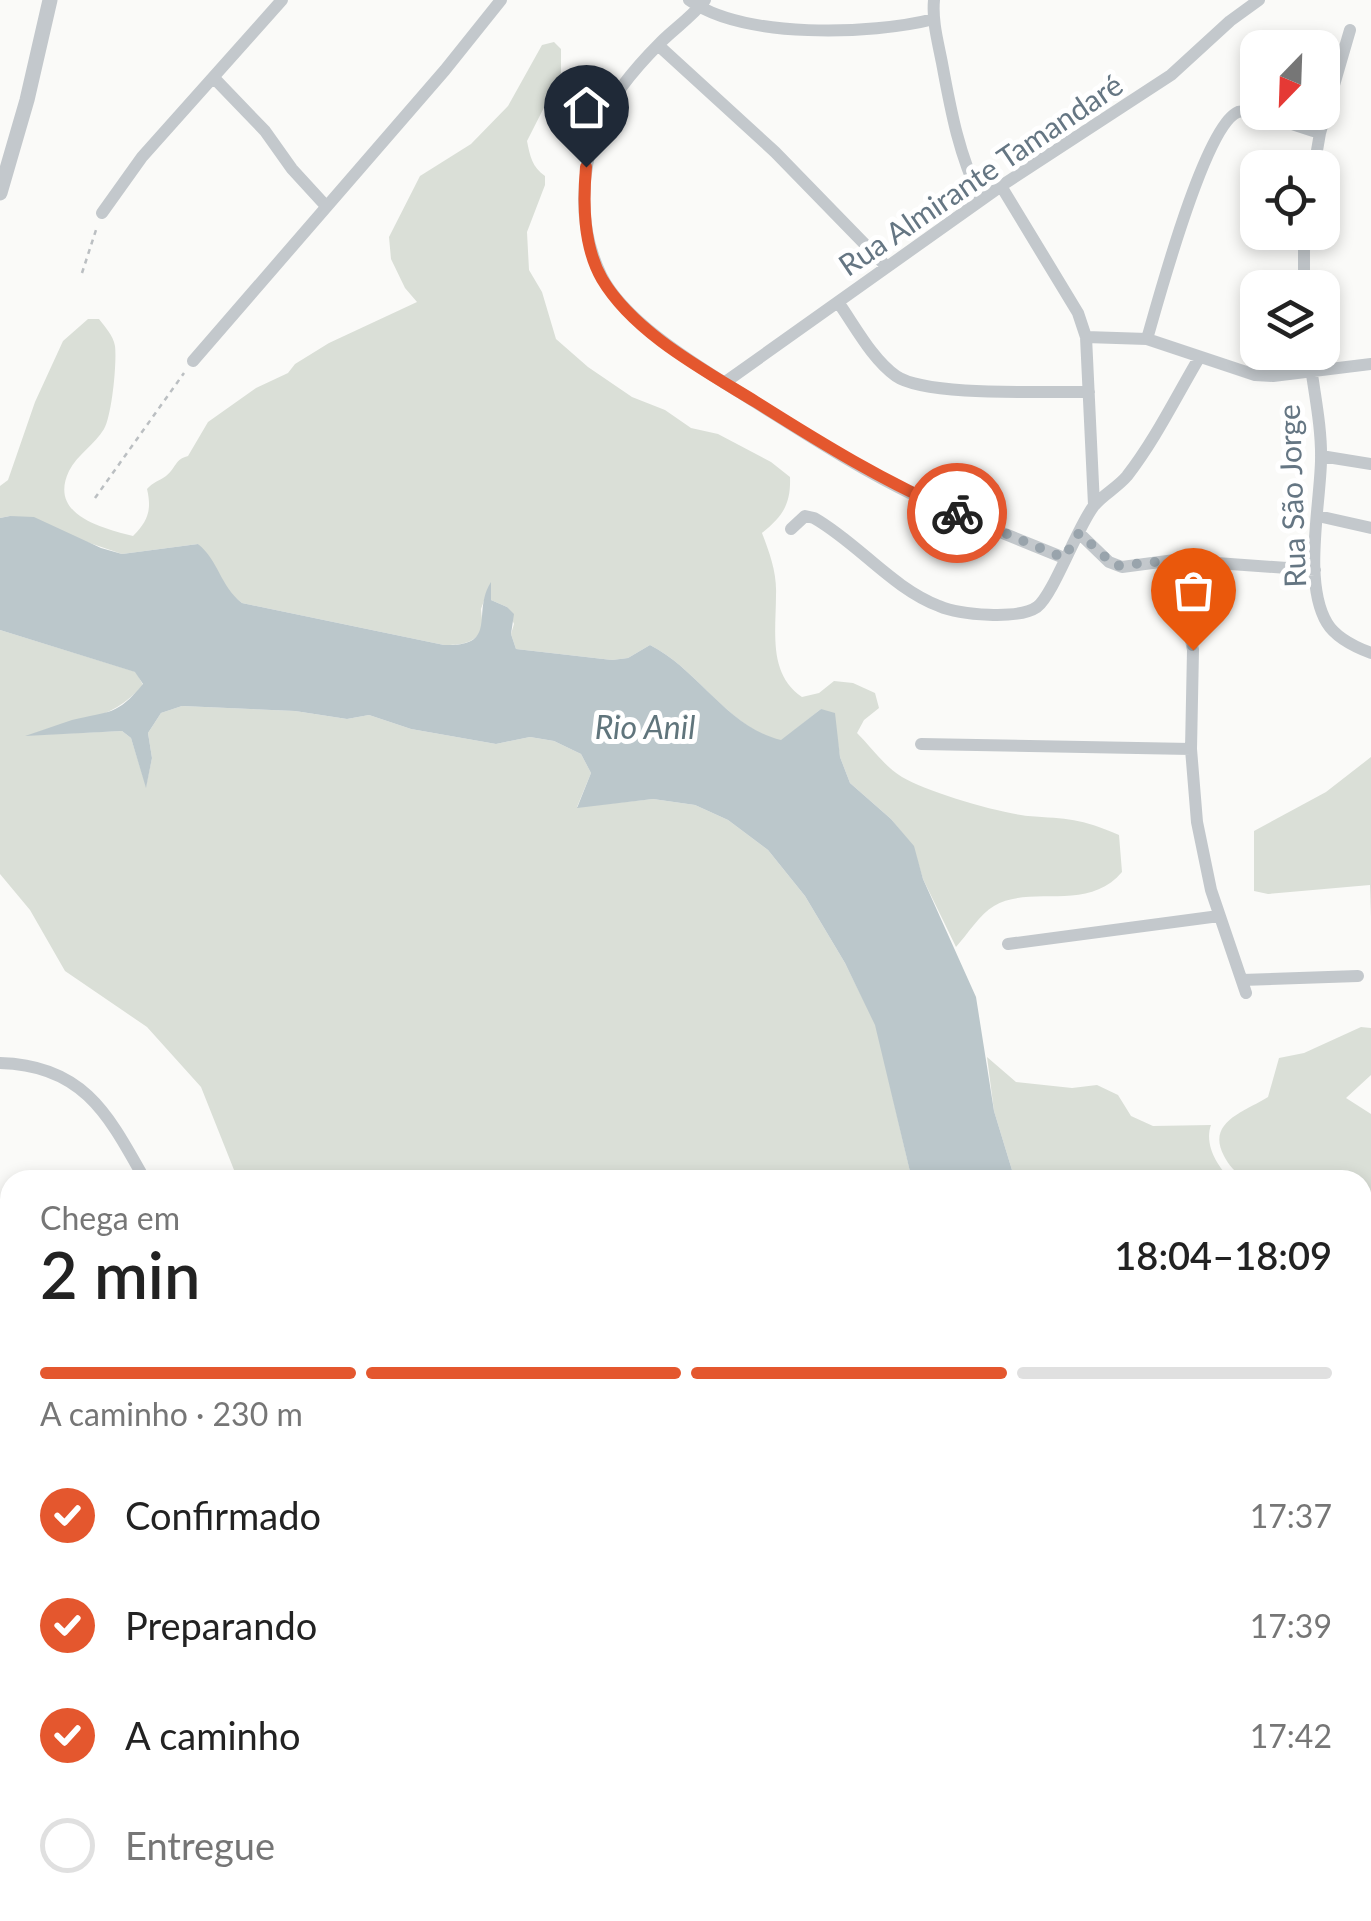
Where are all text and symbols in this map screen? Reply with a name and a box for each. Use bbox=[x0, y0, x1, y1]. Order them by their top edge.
north arrow bbox=[1240, 30, 1340, 130]
map controls bbox=[1240, 30, 1340, 370]
pin bbox=[544, 65, 629, 168]
street label: Rua Almirante Tamandaré bbox=[831, 66, 1129, 282]
icon: home bbox=[559, 80, 614, 135]
button: locate bbox=[1240, 150, 1340, 250]
button: layers bbox=[1240, 270, 1340, 370]
street label: Rua São Jorge bbox=[1270, 404, 1312, 588]
courier bbox=[907, 463, 1007, 563]
icon: bike bbox=[930, 486, 985, 541]
pin bbox=[1151, 548, 1236, 651]
icon: bag bbox=[1166, 563, 1221, 618]
water label: Rio Anil bbox=[595, 707, 695, 746]
text: Chega em bbox=[40, 1198, 180, 1237]
text: 18:04–18:09 bbox=[1114, 1232, 1332, 1278]
text: 2 min bbox=[40, 1235, 200, 1313]
text: A caminho · 230 m bbox=[40, 1394, 303, 1433]
icon: check bbox=[40, 1488, 95, 1543]
text: Confirmado bbox=[125, 1492, 321, 1538]
text: 17:37 bbox=[1250, 1496, 1332, 1535]
icon: check bbox=[40, 1598, 95, 1653]
text: Preparando bbox=[125, 1602, 317, 1648]
text: 17:39 bbox=[1250, 1606, 1332, 1645]
icon: check bbox=[40, 1708, 95, 1763]
text: A caminho bbox=[125, 1712, 301, 1758]
text: 17:42 bbox=[1250, 1716, 1332, 1755]
text: Entregue bbox=[125, 1822, 275, 1868]

